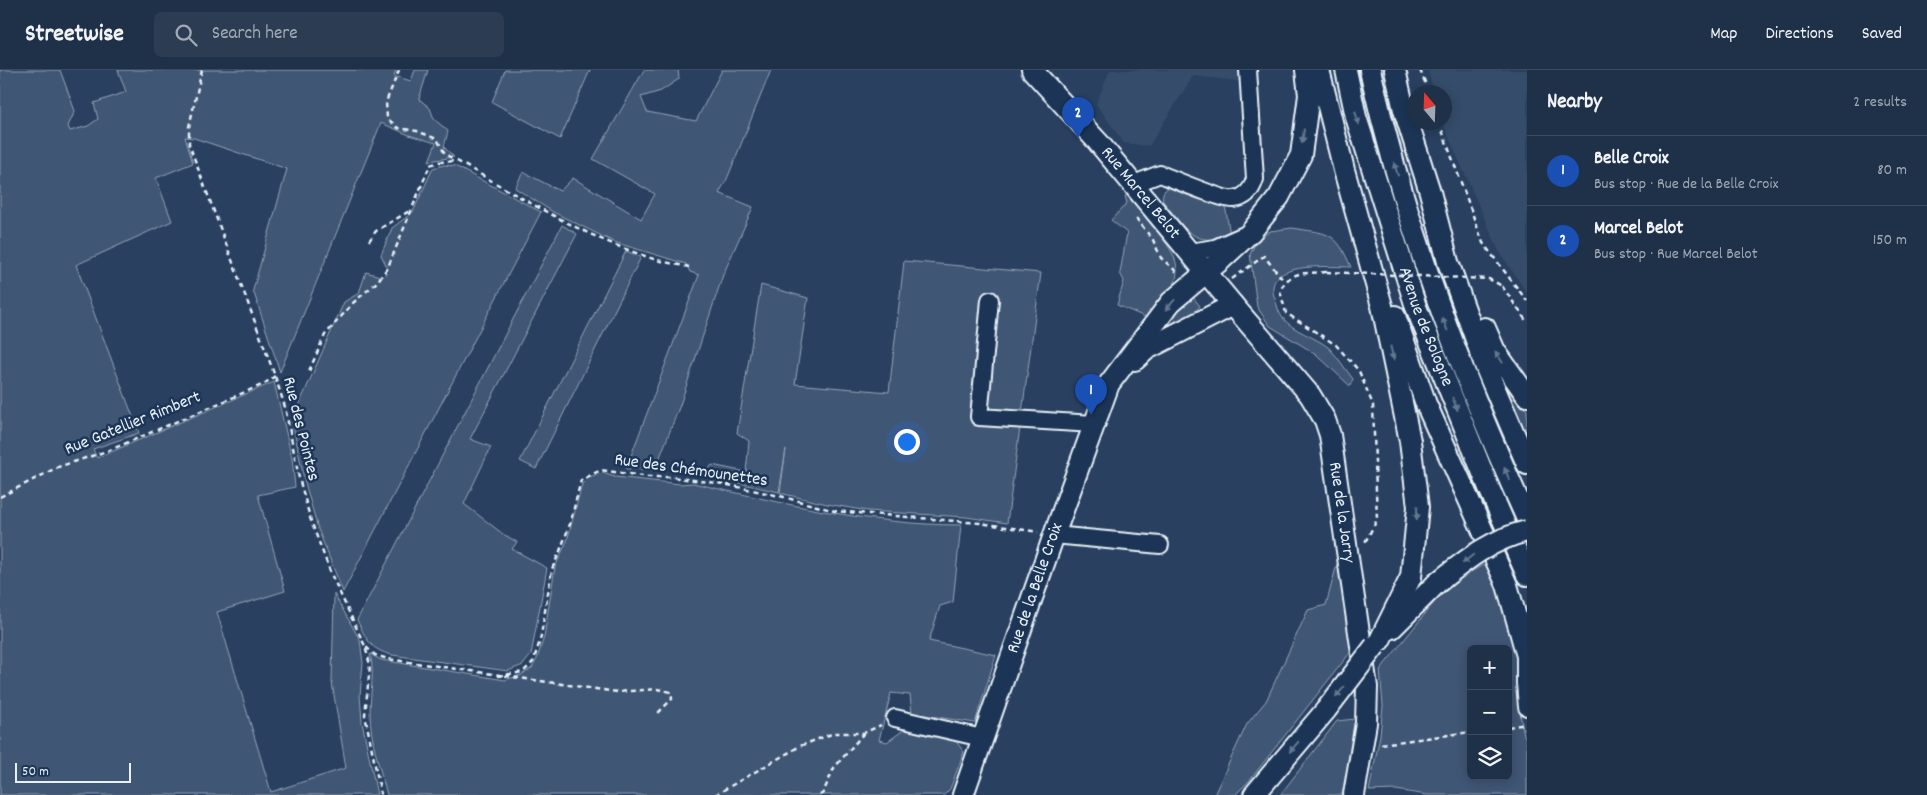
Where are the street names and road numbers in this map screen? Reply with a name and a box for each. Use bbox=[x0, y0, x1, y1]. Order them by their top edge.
street label: Rue Marcel Belot bbox=[1095, 141, 1186, 245]
street label: Avenue de Sologne bbox=[1392, 264, 1459, 390]
street label: Rue des Pointes bbox=[275, 374, 325, 484]
street label: Rue Gatellier Rimbert bbox=[61, 385, 205, 463]
street label: Rue des Chémounettes bbox=[613, 448, 769, 494]
street label: Rue de la Jarry bbox=[1322, 460, 1361, 565]
street label: Rue de la Belle Croix bbox=[1001, 519, 1070, 657]

